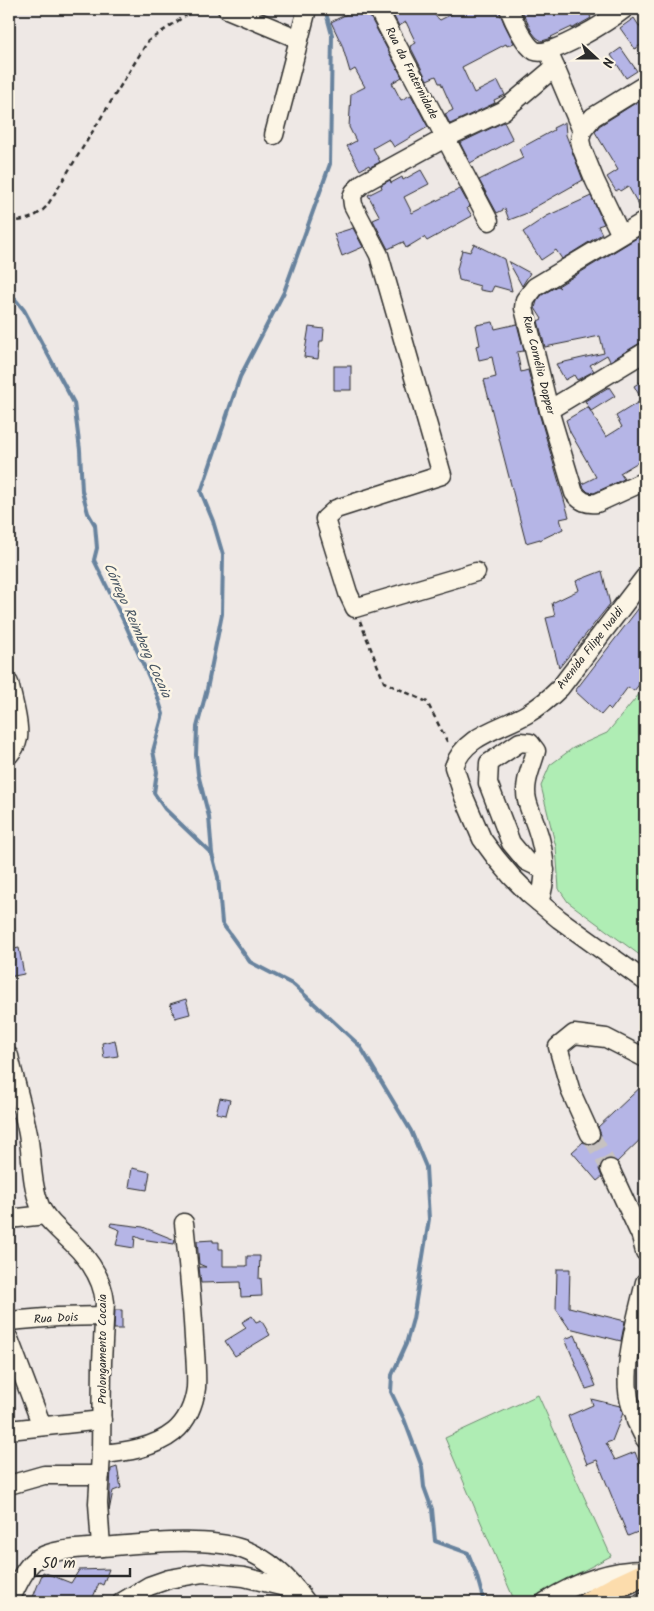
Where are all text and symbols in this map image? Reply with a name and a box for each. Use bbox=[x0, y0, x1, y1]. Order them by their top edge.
street label: Rua da Fraternidade bbox=[380, 24, 443, 123]
north arrow bbox=[572, 32, 622, 82]
text: N bbox=[595, 54, 619, 71]
street label: Rua Cornélio Dopper bbox=[517, 314, 560, 418]
water label: Córrego Reimberg Cocaia bbox=[97, 559, 177, 703]
street label: Avenida Filipe Ivaldi bbox=[552, 602, 630, 694]
street label: Prolongamento Cocaia bbox=[93, 1293, 112, 1404]
street label: Rua Dois bbox=[33, 1308, 79, 1329]
scale bar bbox=[35, 1546, 130, 1578]
text: 50 m bbox=[42, 1552, 76, 1576]

